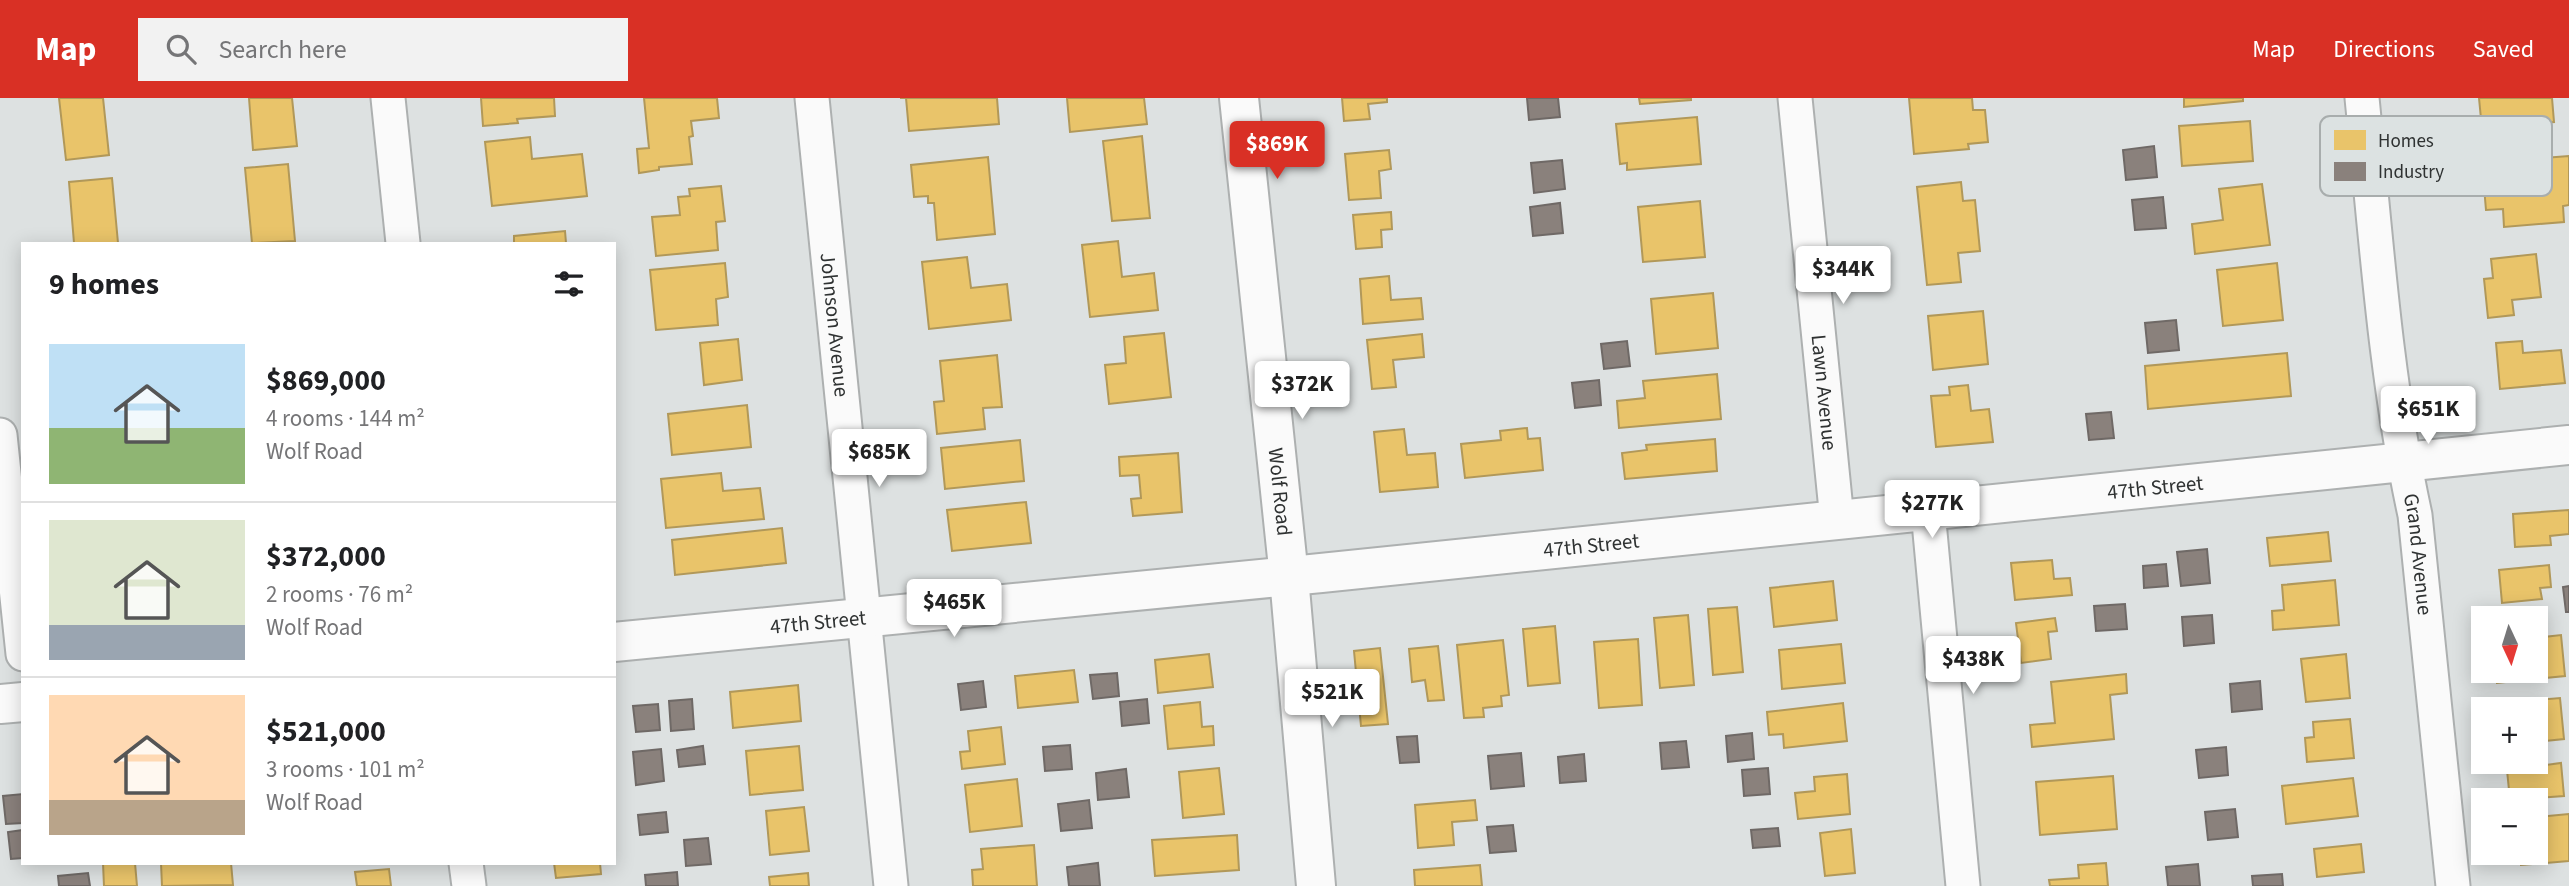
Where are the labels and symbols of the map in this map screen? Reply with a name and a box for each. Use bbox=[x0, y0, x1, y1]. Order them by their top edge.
legend bbox=[2320, 116, 2552, 196]
pin: $869K bbox=[1228, 122, 1326, 181]
text: Homes bbox=[2378, 128, 2434, 155]
text: Industry bbox=[2378, 159, 2444, 186]
pin: $344K bbox=[1794, 246, 1892, 306]
street label: Johnson Avenue bbox=[813, 251, 857, 399]
street label: Lawn Avenue bbox=[1804, 333, 1845, 452]
pin: $372K bbox=[1253, 362, 1351, 421]
pin: $651K bbox=[2379, 386, 2477, 446]
pin: $685K bbox=[830, 430, 928, 489]
street label: Wolf Road bbox=[1261, 446, 1300, 538]
street label: 47th Street bbox=[2106, 468, 2205, 507]
pin: $277K bbox=[1883, 480, 1981, 540]
street label: Grand Avenue bbox=[2396, 491, 2440, 617]
street label: 47th Street bbox=[1542, 525, 1641, 565]
pin: $465K bbox=[905, 580, 1003, 639]
street label: 47th Street bbox=[769, 602, 867, 642]
north arrow bbox=[2471, 606, 2548, 682]
pin: $438K bbox=[1924, 636, 2022, 696]
pin: $521K bbox=[1283, 670, 1381, 729]

